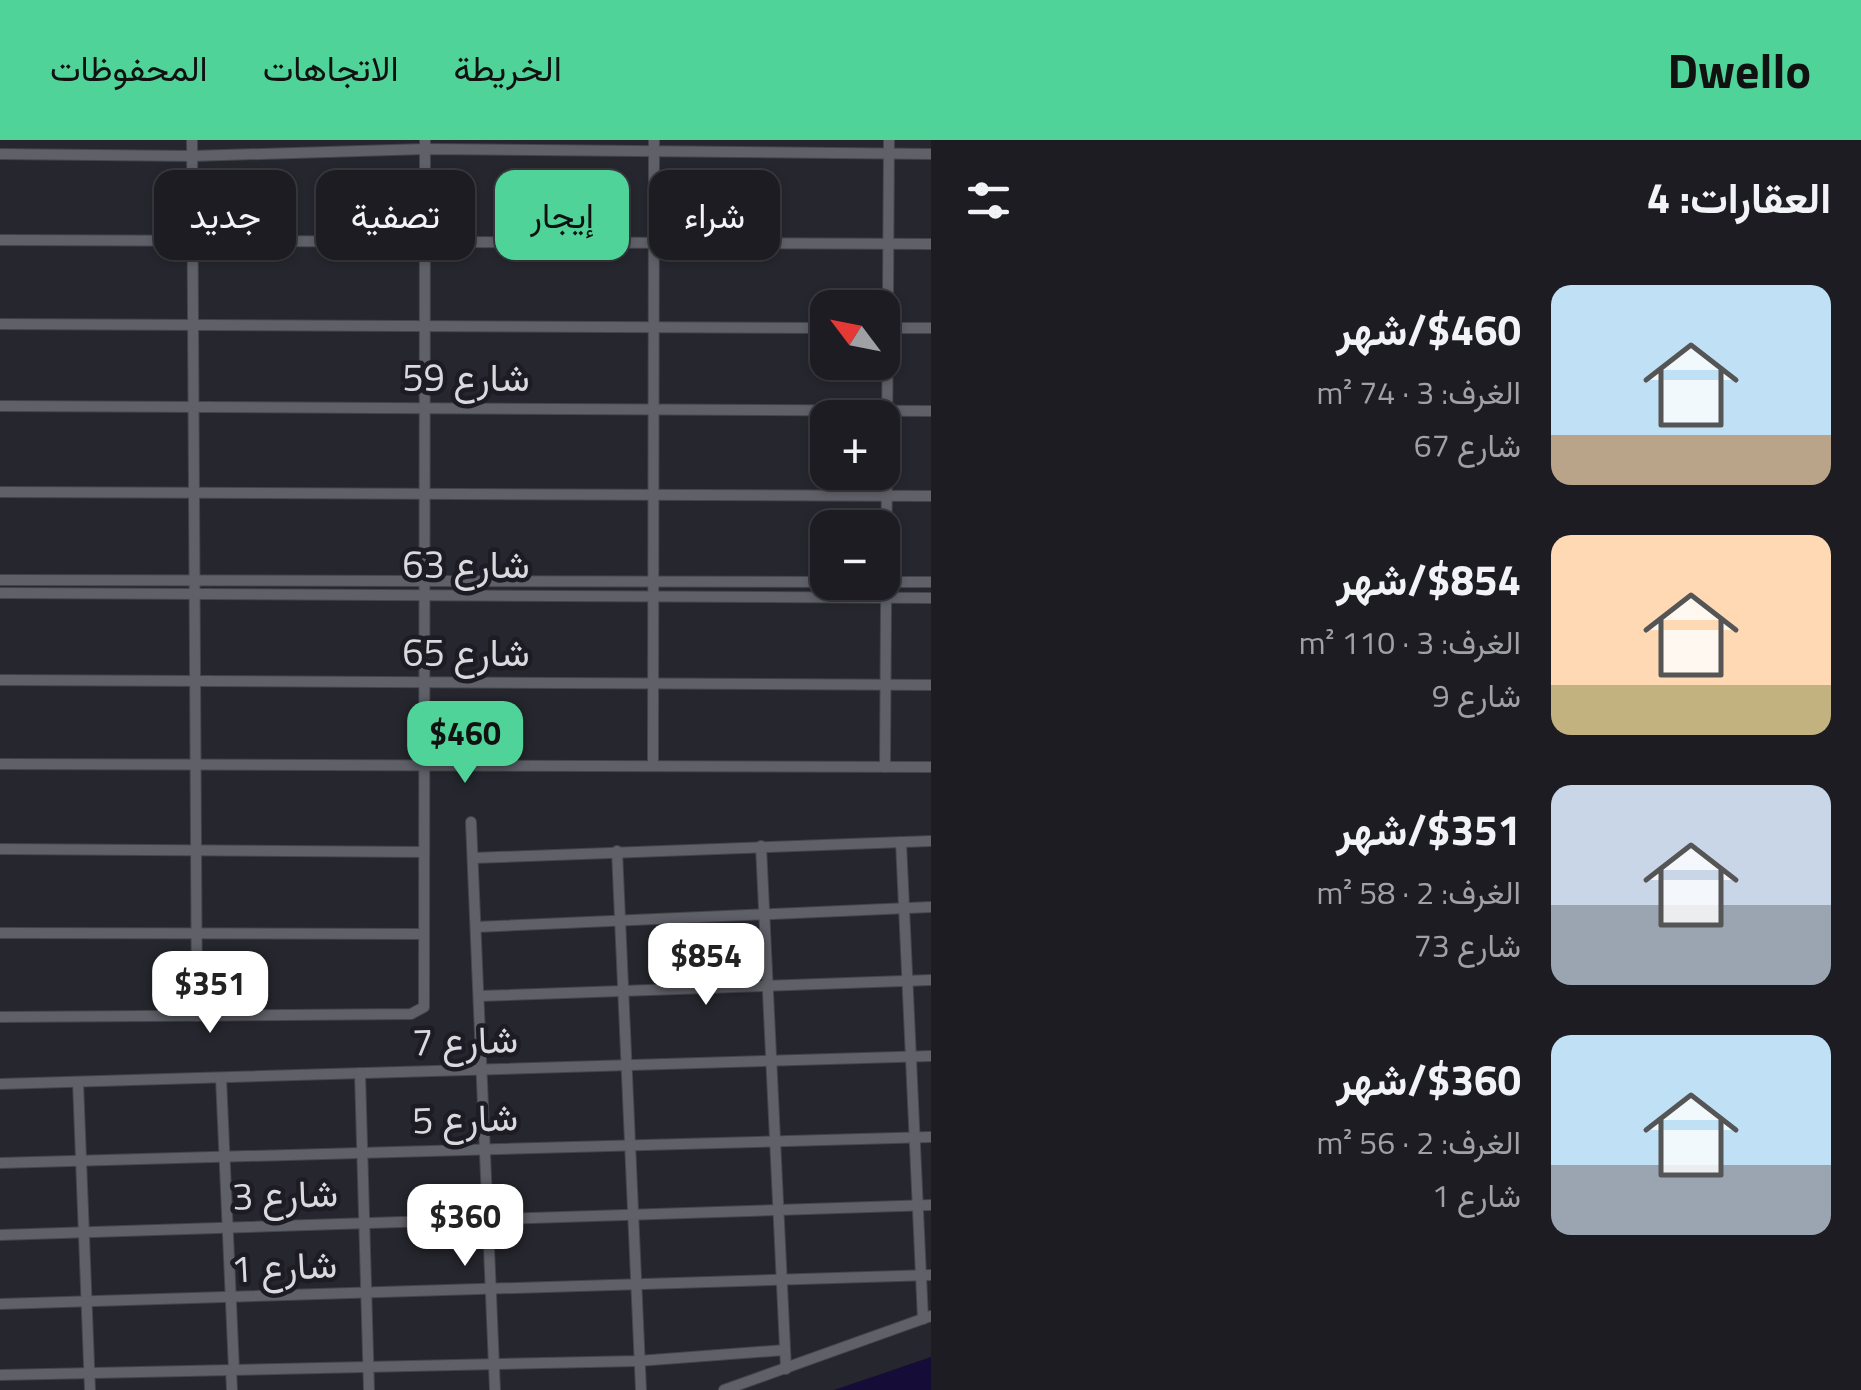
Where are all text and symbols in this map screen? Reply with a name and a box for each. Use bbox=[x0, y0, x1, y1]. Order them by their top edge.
text: Dwello bbox=[1667, 34, 1811, 107]
text: المحفوظات bbox=[50, 41, 208, 95]
text: الاتجاهات bbox=[263, 41, 399, 95]
text: الخريطة bbox=[454, 41, 562, 95]
text: العقارات: 4 bbox=[1647, 165, 1831, 229]
chip: جديد bbox=[154, 170, 296, 260]
chip: تصفية bbox=[316, 170, 475, 260]
chip: إيجار bbox=[495, 170, 629, 260]
chip: شراء bbox=[649, 170, 780, 260]
icon: filters bbox=[961, 173, 1016, 228]
north arrow bbox=[810, 290, 900, 380]
map controls bbox=[810, 290, 900, 600]
text: $460/شهر bbox=[1336, 297, 1521, 361]
icon: home bbox=[1631, 325, 1751, 445]
street label: شارع 59 bbox=[402, 348, 530, 406]
text: الغرف: 3 · 74 m² bbox=[1317, 368, 1521, 416]
button: + bbox=[810, 400, 900, 490]
text: شارع 67 bbox=[1414, 421, 1521, 469]
button: − bbox=[810, 510, 900, 600]
street label: شارع 63 bbox=[402, 535, 530, 593]
text: $854/شهر bbox=[1336, 547, 1521, 611]
icon: home bbox=[1631, 575, 1751, 695]
text: الغرف: 3 · 110 m² bbox=[1299, 618, 1521, 666]
street label: شارع 65 bbox=[402, 623, 530, 681]
text: شارع 9 bbox=[1432, 671, 1521, 719]
pin: $460 bbox=[406, 701, 524, 786]
text: $460 bbox=[429, 709, 501, 757]
text: $351/شهر bbox=[1336, 797, 1521, 861]
icon: home bbox=[1631, 825, 1751, 945]
text: الغرف: 2 · 58 m² bbox=[1317, 868, 1521, 916]
text: شارع 73 bbox=[1414, 921, 1521, 969]
pin: $854 bbox=[647, 923, 765, 1008]
text: $854 bbox=[670, 931, 742, 979]
pin: $351 bbox=[151, 951, 269, 1036]
text: $351 bbox=[174, 959, 246, 1007]
street label: شارع 7 bbox=[411, 1009, 519, 1071]
text: $360/شهر bbox=[1336, 1047, 1521, 1111]
icon: home bbox=[1631, 1075, 1751, 1195]
street label: شارع 5 bbox=[411, 1087, 519, 1149]
text: الغرف: 2 · 56 m² bbox=[1317, 1118, 1521, 1166]
street label: شارع 3 bbox=[231, 1163, 339, 1225]
text: شارع 1 bbox=[1432, 1171, 1521, 1219]
pin: $360 bbox=[406, 1184, 524, 1269]
text: $360 bbox=[429, 1192, 501, 1240]
street label: شارع 1 bbox=[229, 1234, 338, 1298]

